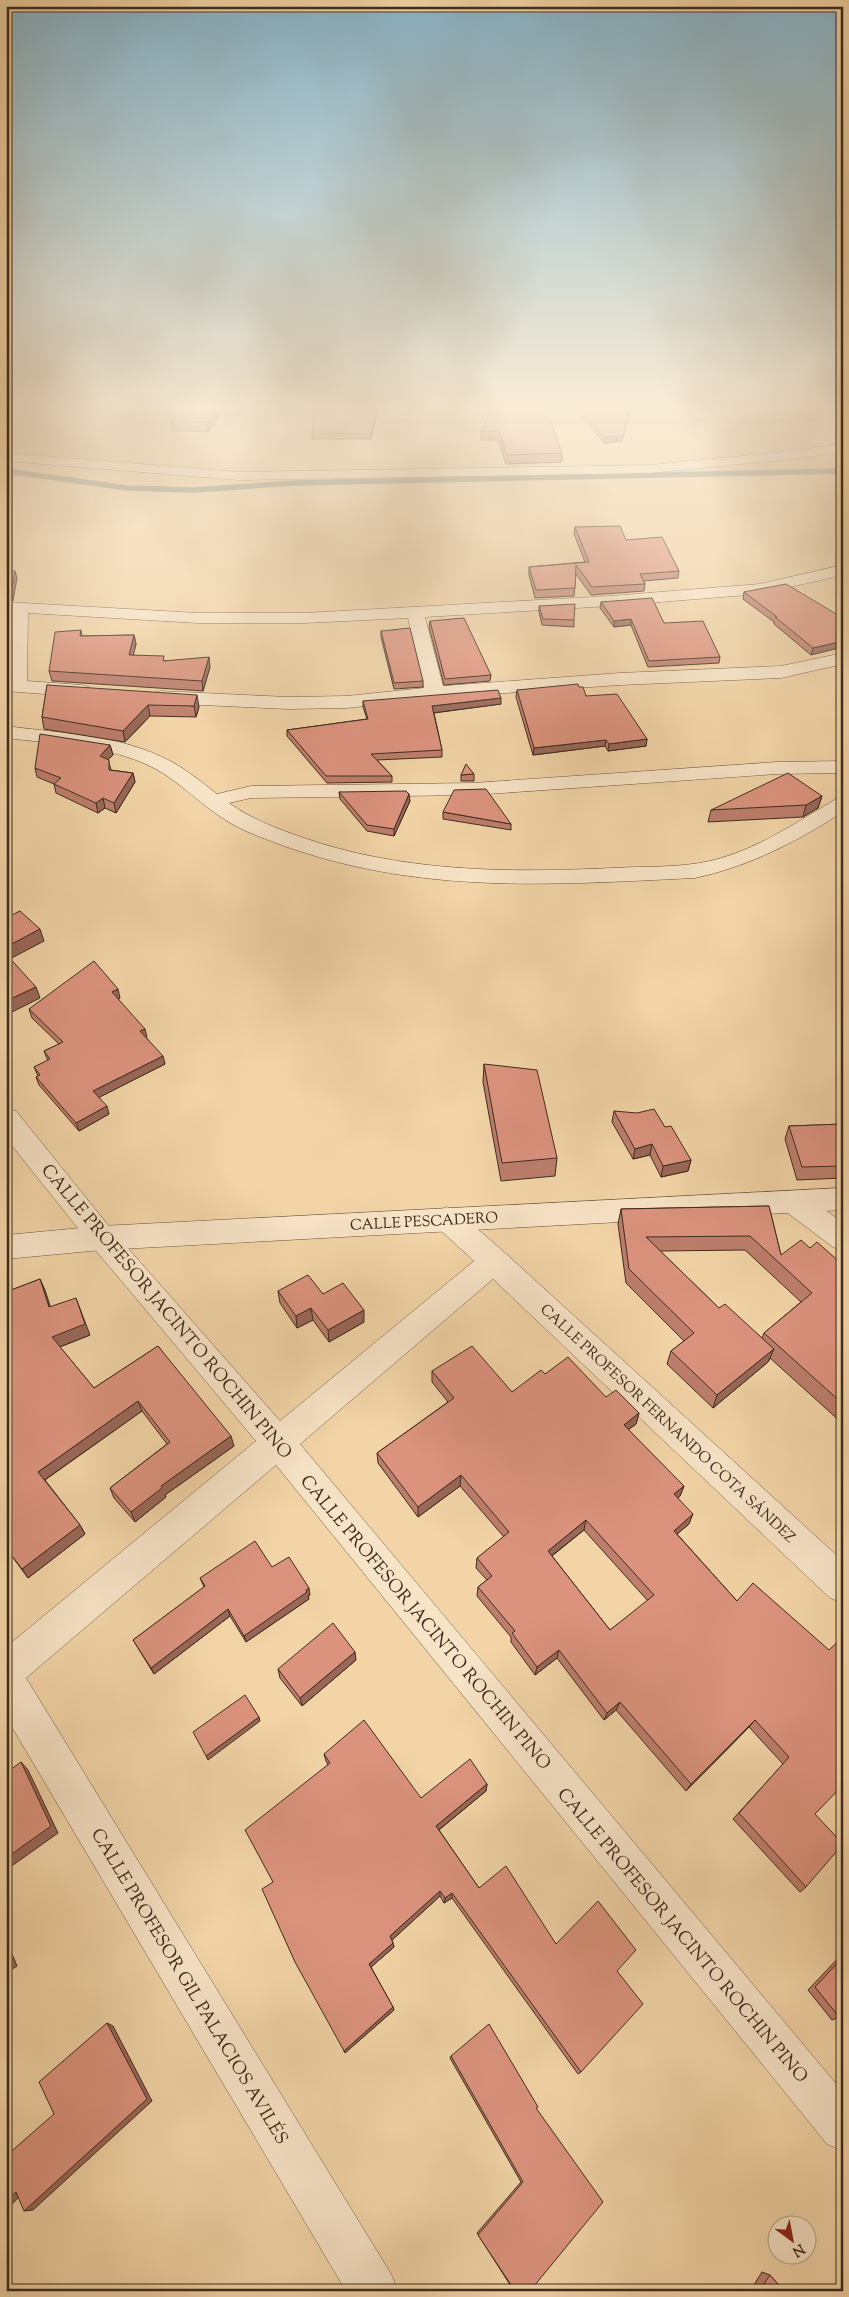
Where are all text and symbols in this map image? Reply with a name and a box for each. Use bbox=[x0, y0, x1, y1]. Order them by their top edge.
street label: CALLE PROFESOR JACINTO ROCHIN PINO bbox=[34, 1159, 297, 1466]
street label: CALLE PESCADERO bbox=[350, 1208, 499, 1237]
street label: CALLE PROFESOR FERNANDO COTA SÁNDEZ bbox=[535, 1299, 800, 1549]
street label: CALLE PROFESOR JACINTO ROCHIN PINO bbox=[293, 1470, 556, 1777]
street label: CALLE PROFESOR JACINTO ROCHIN PINO bbox=[550, 1783, 813, 2090]
street label: CALLE PROFESOR GIL PALACIOS AVILÉS bbox=[83, 1824, 293, 2150]
north arrow bbox=[766, 2214, 816, 2264]
text: N bbox=[788, 2238, 808, 2261]

